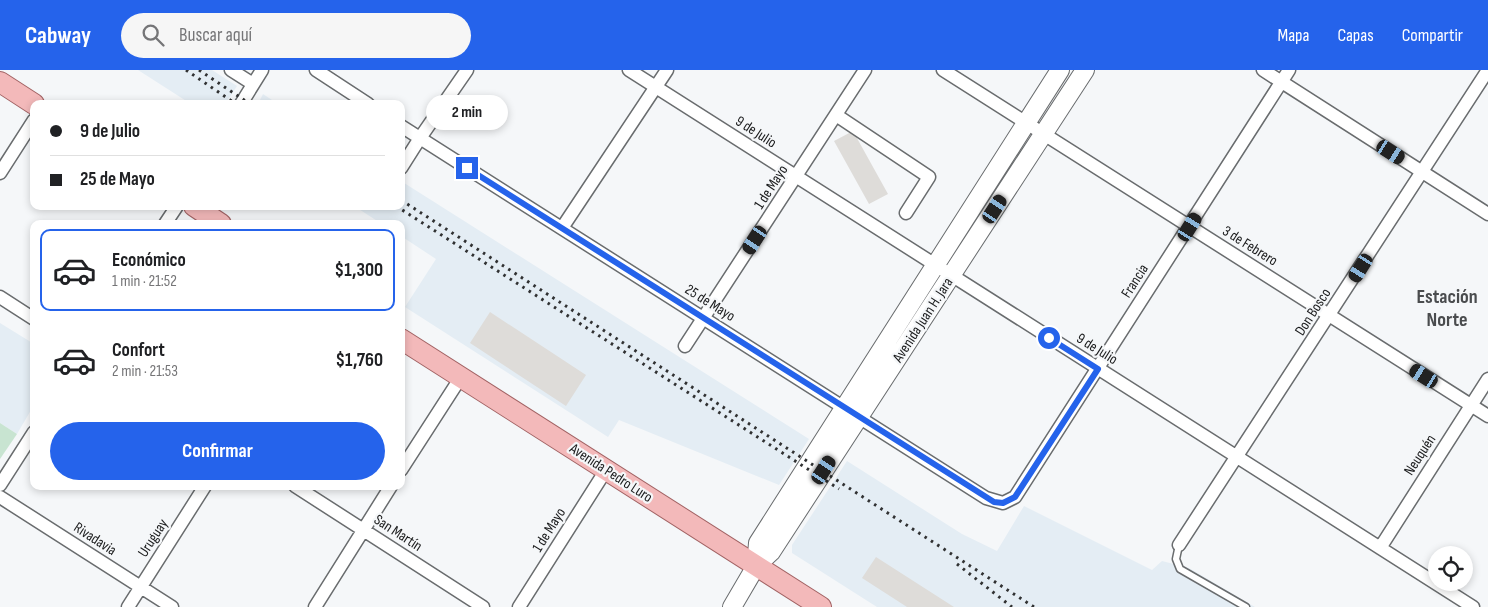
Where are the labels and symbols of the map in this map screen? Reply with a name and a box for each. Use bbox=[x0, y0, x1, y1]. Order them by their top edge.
callout: 2 min bbox=[426, 96, 508, 131]
street label: 9 de Julio bbox=[732, 112, 780, 152]
car bbox=[1374, 138, 1407, 166]
route end bbox=[456, 157, 478, 179]
street label: 1 de Mayo bbox=[750, 161, 792, 213]
car bbox=[980, 192, 1009, 226]
car bbox=[1175, 210, 1204, 244]
street label: 3 de Febrero bbox=[1219, 222, 1281, 270]
car bbox=[740, 223, 769, 257]
car bbox=[1346, 251, 1375, 285]
street label: Francia bbox=[1117, 260, 1153, 301]
street label: Avenida Juan H. Jara bbox=[888, 274, 958, 367]
street label: 25 de Mayo bbox=[681, 280, 739, 326]
street label: Don Bosco bbox=[1291, 285, 1335, 339]
district label: Estación Norte bbox=[1416, 285, 1478, 332]
route start bbox=[1038, 327, 1060, 349]
street label: 9 de Julio bbox=[1073, 329, 1121, 369]
car bbox=[1407, 362, 1440, 390]
street label: Neuquén bbox=[1400, 431, 1440, 479]
street label: Avenida Pedro Luro bbox=[565, 439, 656, 507]
car bbox=[809, 453, 838, 487]
street label: 1 de Mayo bbox=[528, 504, 570, 556]
street label: San Martín bbox=[370, 510, 426, 556]
street label: Uruguay bbox=[134, 515, 172, 561]
street label: Rivadavia bbox=[70, 518, 120, 560]

